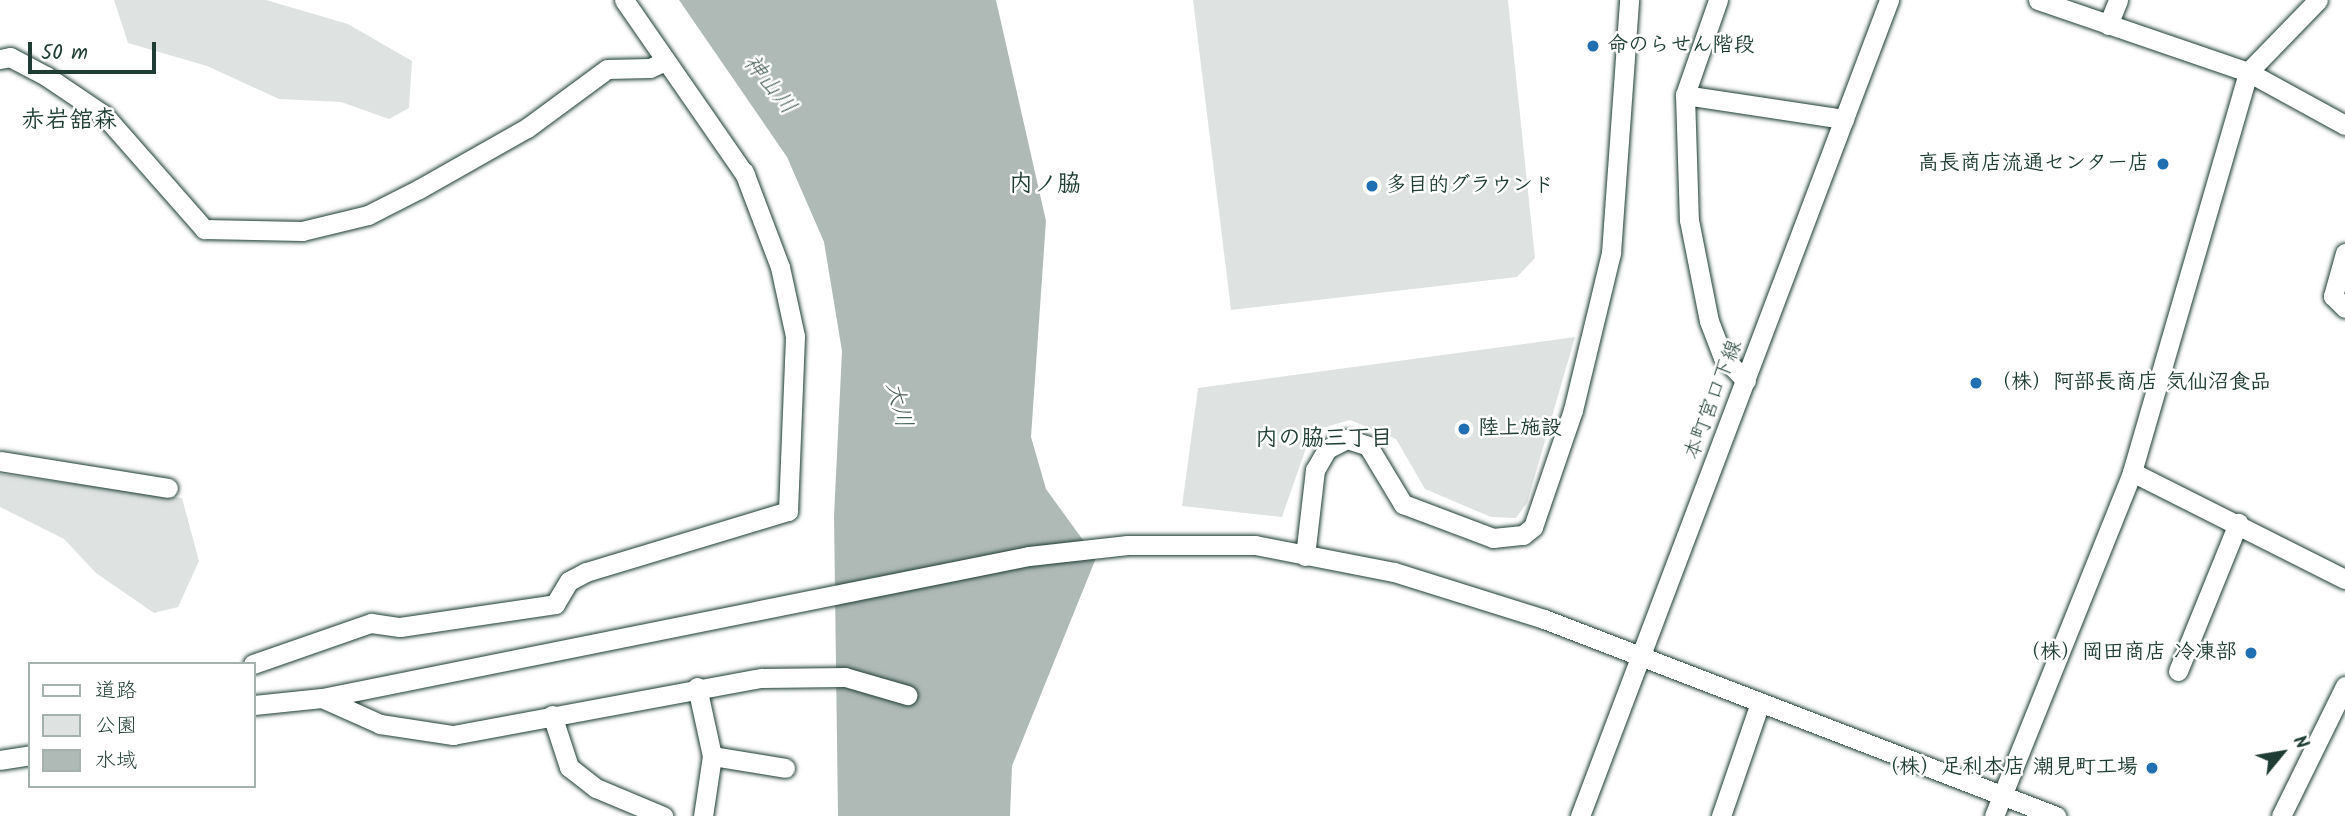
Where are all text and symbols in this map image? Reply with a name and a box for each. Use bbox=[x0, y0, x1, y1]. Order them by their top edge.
scale bar bbox=[32, 28, 159, 72]
place label: 命のらせん階段 bbox=[1607, 33, 1754, 59]
text: 50 m bbox=[41, 37, 88, 70]
marker: 命のらせん階段 bbox=[1585, 38, 1601, 54]
water label: 神山川 bbox=[737, 50, 801, 120]
district label: 赤岩舘森 bbox=[21, 107, 117, 135]
place label: 高長商店流通センター店 bbox=[1918, 151, 2149, 177]
marker: 高長商店流通センター店 bbox=[2155, 156, 2171, 172]
district label: 内ノ脇 bbox=[1009, 171, 1081, 199]
place label: 多目的グラウンド bbox=[1386, 173, 1554, 199]
marker: 多目的グラウンド bbox=[1364, 178, 1380, 194]
street label: 本町宮口下線 bbox=[1680, 337, 1748, 463]
place label: （株）阿部長商店 気仙沼食品 bbox=[1990, 370, 2271, 396]
marker: （株）阿部長商店 気仙沼食品 bbox=[1968, 375, 1984, 391]
water label: 大川 bbox=[879, 379, 917, 431]
place label: 陸上施設 bbox=[1478, 416, 1562, 442]
marker: 陸上施設 bbox=[1456, 421, 1472, 437]
district label: 内の脇三丁目 bbox=[1255, 425, 1393, 453]
place label: （株）岡田商店 冷凍部 bbox=[2019, 640, 2237, 666]
marker: （株）岡田商店 冷凍部 bbox=[2243, 645, 2259, 661]
legend bbox=[28, 662, 256, 788]
text: 道路 bbox=[95, 675, 137, 708]
text: 公園 bbox=[95, 710, 137, 743]
north arrow bbox=[2247, 718, 2317, 788]
text: N bbox=[2284, 730, 2316, 755]
text: 水域 bbox=[95, 745, 137, 778]
place label: （株）足利本店 潮見町工場 bbox=[1878, 755, 2138, 781]
marker: （株）足利本店 潮見町工場 bbox=[2144, 760, 2160, 776]

